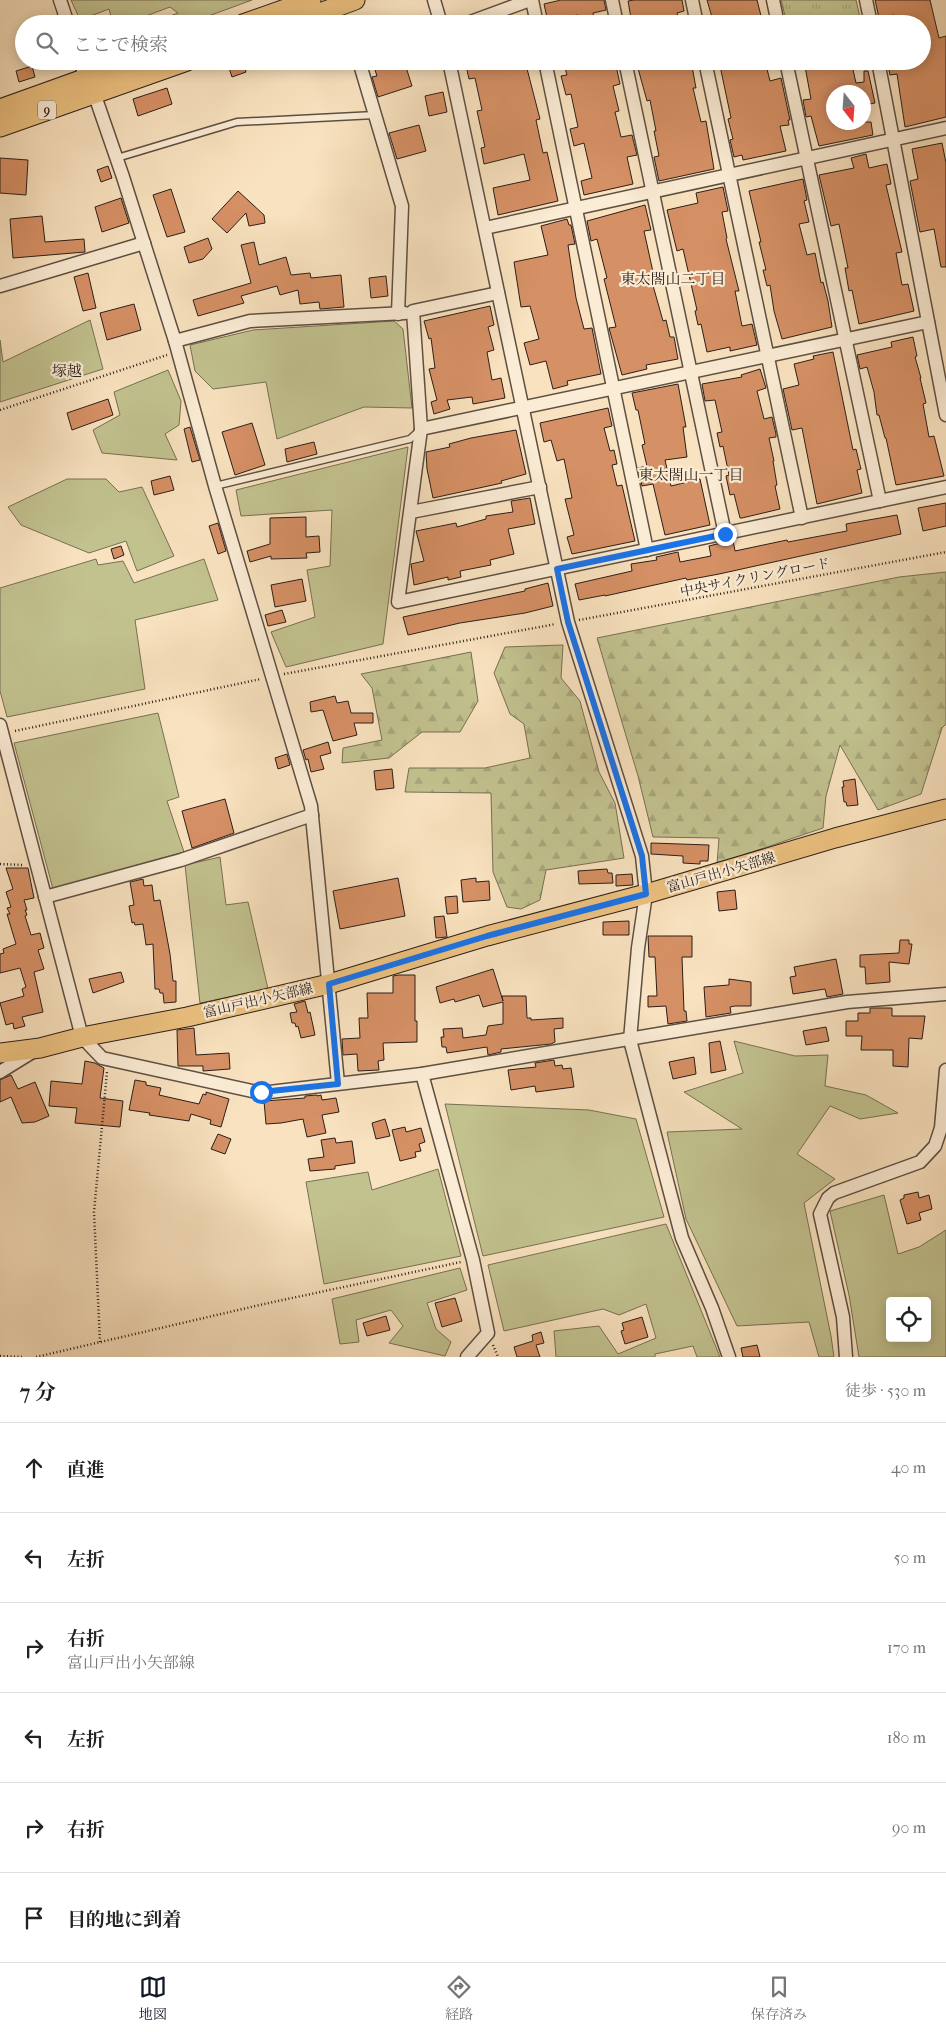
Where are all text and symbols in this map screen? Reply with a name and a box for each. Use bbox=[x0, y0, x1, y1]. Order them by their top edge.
search box bbox=[15, 15, 931, 70]
icon: search bbox=[33, 29, 61, 57]
text: ここで検索 bbox=[73, 34, 168, 56]
north arrow bbox=[826, 85, 871, 130]
road number: 9 bbox=[38, 100, 56, 120]
district label: 東太閤山二丁目 bbox=[620, 270, 726, 288]
district label: 塚越 bbox=[52, 362, 82, 380]
district label: 東太閤山一丁目 bbox=[638, 466, 744, 484]
route end bbox=[714, 523, 737, 546]
street label: 中央サイクリングロード bbox=[679, 555, 832, 600]
street label: 富山戸出小矢部線 bbox=[665, 849, 777, 896]
street label: 富山戸出小矢部線 bbox=[202, 980, 315, 1021]
route start bbox=[250, 1081, 273, 1104]
map controls bbox=[886, 1297, 931, 1342]
button: locate bbox=[886, 1297, 931, 1342]
text: 7 分 bbox=[20, 1380, 56, 1404]
text: 徒歩 · 530 m bbox=[845, 1381, 926, 1400]
icon: ahead bbox=[20, 1454, 48, 1482]
text: 40 m bbox=[891, 1458, 926, 1477]
text: 直進 bbox=[67, 1459, 105, 1481]
icon: left bbox=[20, 1544, 48, 1572]
text: 50 m bbox=[894, 1548, 926, 1567]
text: 左折 bbox=[67, 1549, 105, 1571]
text: 右折 bbox=[67, 1628, 105, 1650]
icon: right bbox=[20, 1634, 48, 1662]
text: 170 m bbox=[887, 1638, 926, 1657]
text: 富山戸出小矢部線 bbox=[67, 1653, 195, 1672]
icon: left bbox=[20, 1724, 48, 1752]
text: 180 m bbox=[887, 1728, 926, 1747]
text: 左折 bbox=[67, 1729, 105, 1751]
icon: right bbox=[20, 1814, 48, 1842]
text: 90 m bbox=[892, 1818, 926, 1837]
text: 右折 bbox=[67, 1819, 105, 1841]
icon: arrive bbox=[20, 1904, 48, 1932]
text: 目的地に到着 bbox=[67, 1909, 181, 1931]
tab: 地図 bbox=[139, 1973, 167, 2023]
tab: 経路 bbox=[445, 1973, 473, 2023]
tab: 保存済み bbox=[751, 1973, 807, 2023]

